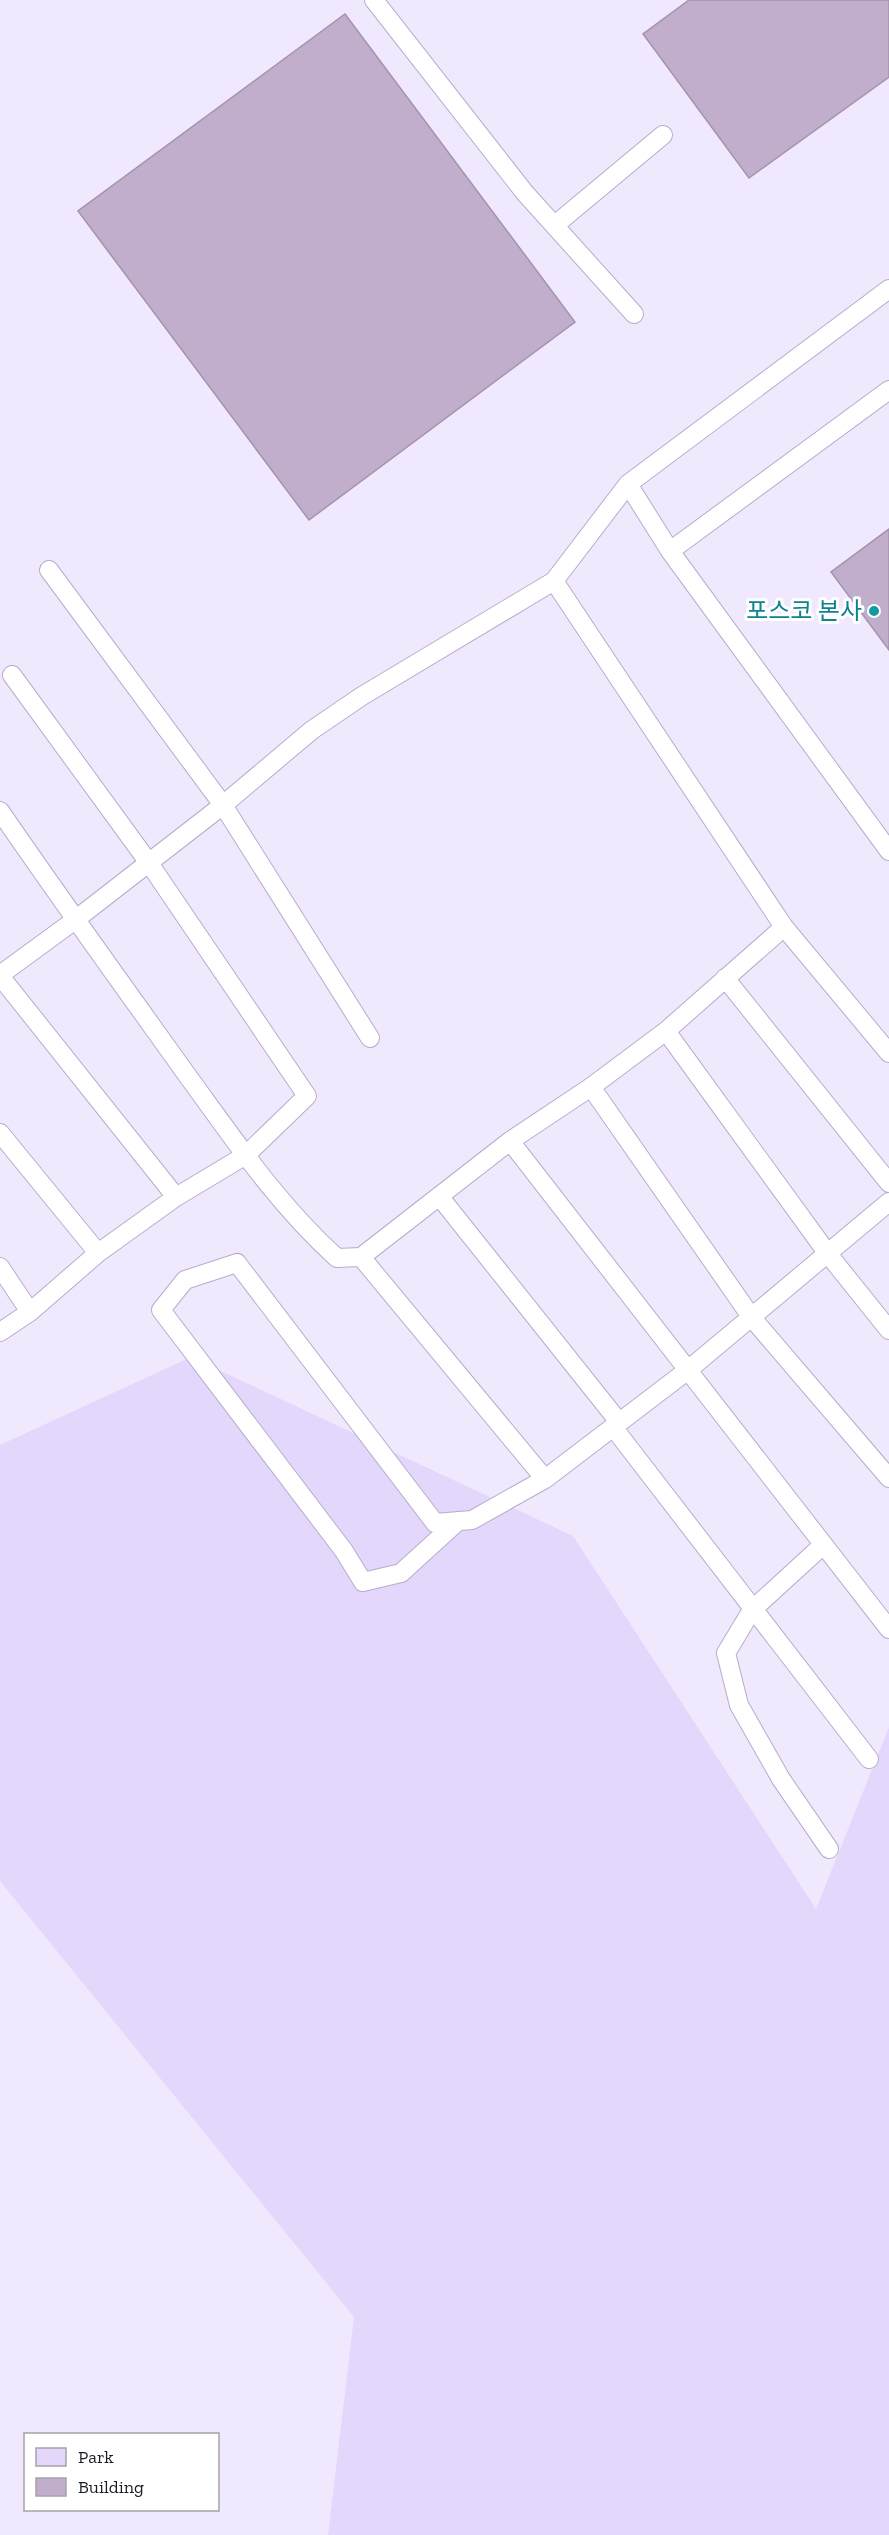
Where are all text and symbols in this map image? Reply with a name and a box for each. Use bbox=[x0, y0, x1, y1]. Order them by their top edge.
place label: 포스코 본사 bbox=[746, 596, 862, 625]
marker: 포스코 본사 bbox=[867, 604, 881, 618]
legend bbox=[24, 2433, 219, 2511]
text: Park bbox=[78, 2446, 114, 2468]
text: Building bbox=[78, 2476, 144, 2498]

